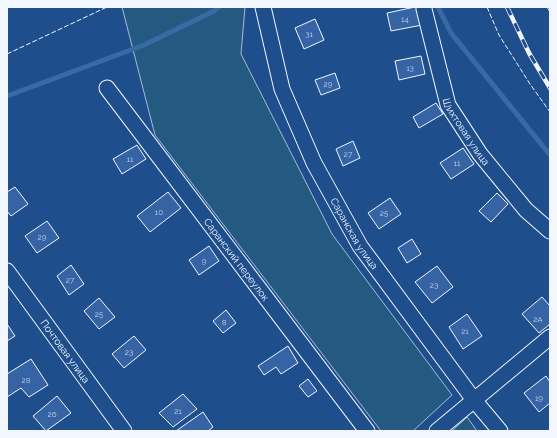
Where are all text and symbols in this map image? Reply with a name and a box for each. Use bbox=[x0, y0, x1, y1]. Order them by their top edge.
house number: 14 bbox=[401, 14, 410, 24]
house number: 31 bbox=[305, 29, 313, 39]
house number: 13 bbox=[406, 63, 414, 73]
house number: 29 bbox=[324, 79, 333, 89]
street label: Шихтовая улица bbox=[441, 97, 492, 167]
house number: 27 bbox=[344, 149, 353, 159]
house number: 11 bbox=[127, 154, 134, 164]
house number: 11 bbox=[454, 158, 461, 168]
street label: Саранская улица bbox=[329, 196, 381, 271]
house number: 10 bbox=[155, 207, 163, 217]
house number: 25 bbox=[380, 208, 389, 218]
street label: Саранский переулок bbox=[202, 216, 272, 303]
house number: 29 bbox=[38, 232, 47, 242]
house number: 9 bbox=[202, 256, 207, 266]
house number: 27 bbox=[66, 275, 75, 285]
house number: 23 bbox=[430, 280, 438, 290]
house number: 25 bbox=[95, 309, 104, 319]
house number: 2А bbox=[533, 314, 543, 324]
street label: Почтовая улица bbox=[39, 317, 92, 385]
house number: 8 bbox=[222, 317, 227, 327]
house number: 21 bbox=[461, 326, 469, 336]
house number: 23 bbox=[125, 347, 133, 357]
house number: 28 bbox=[22, 375, 31, 385]
house number: 19 bbox=[535, 393, 543, 403]
house number: 21 bbox=[174, 406, 182, 416]
house number: 26 bbox=[48, 409, 57, 419]

